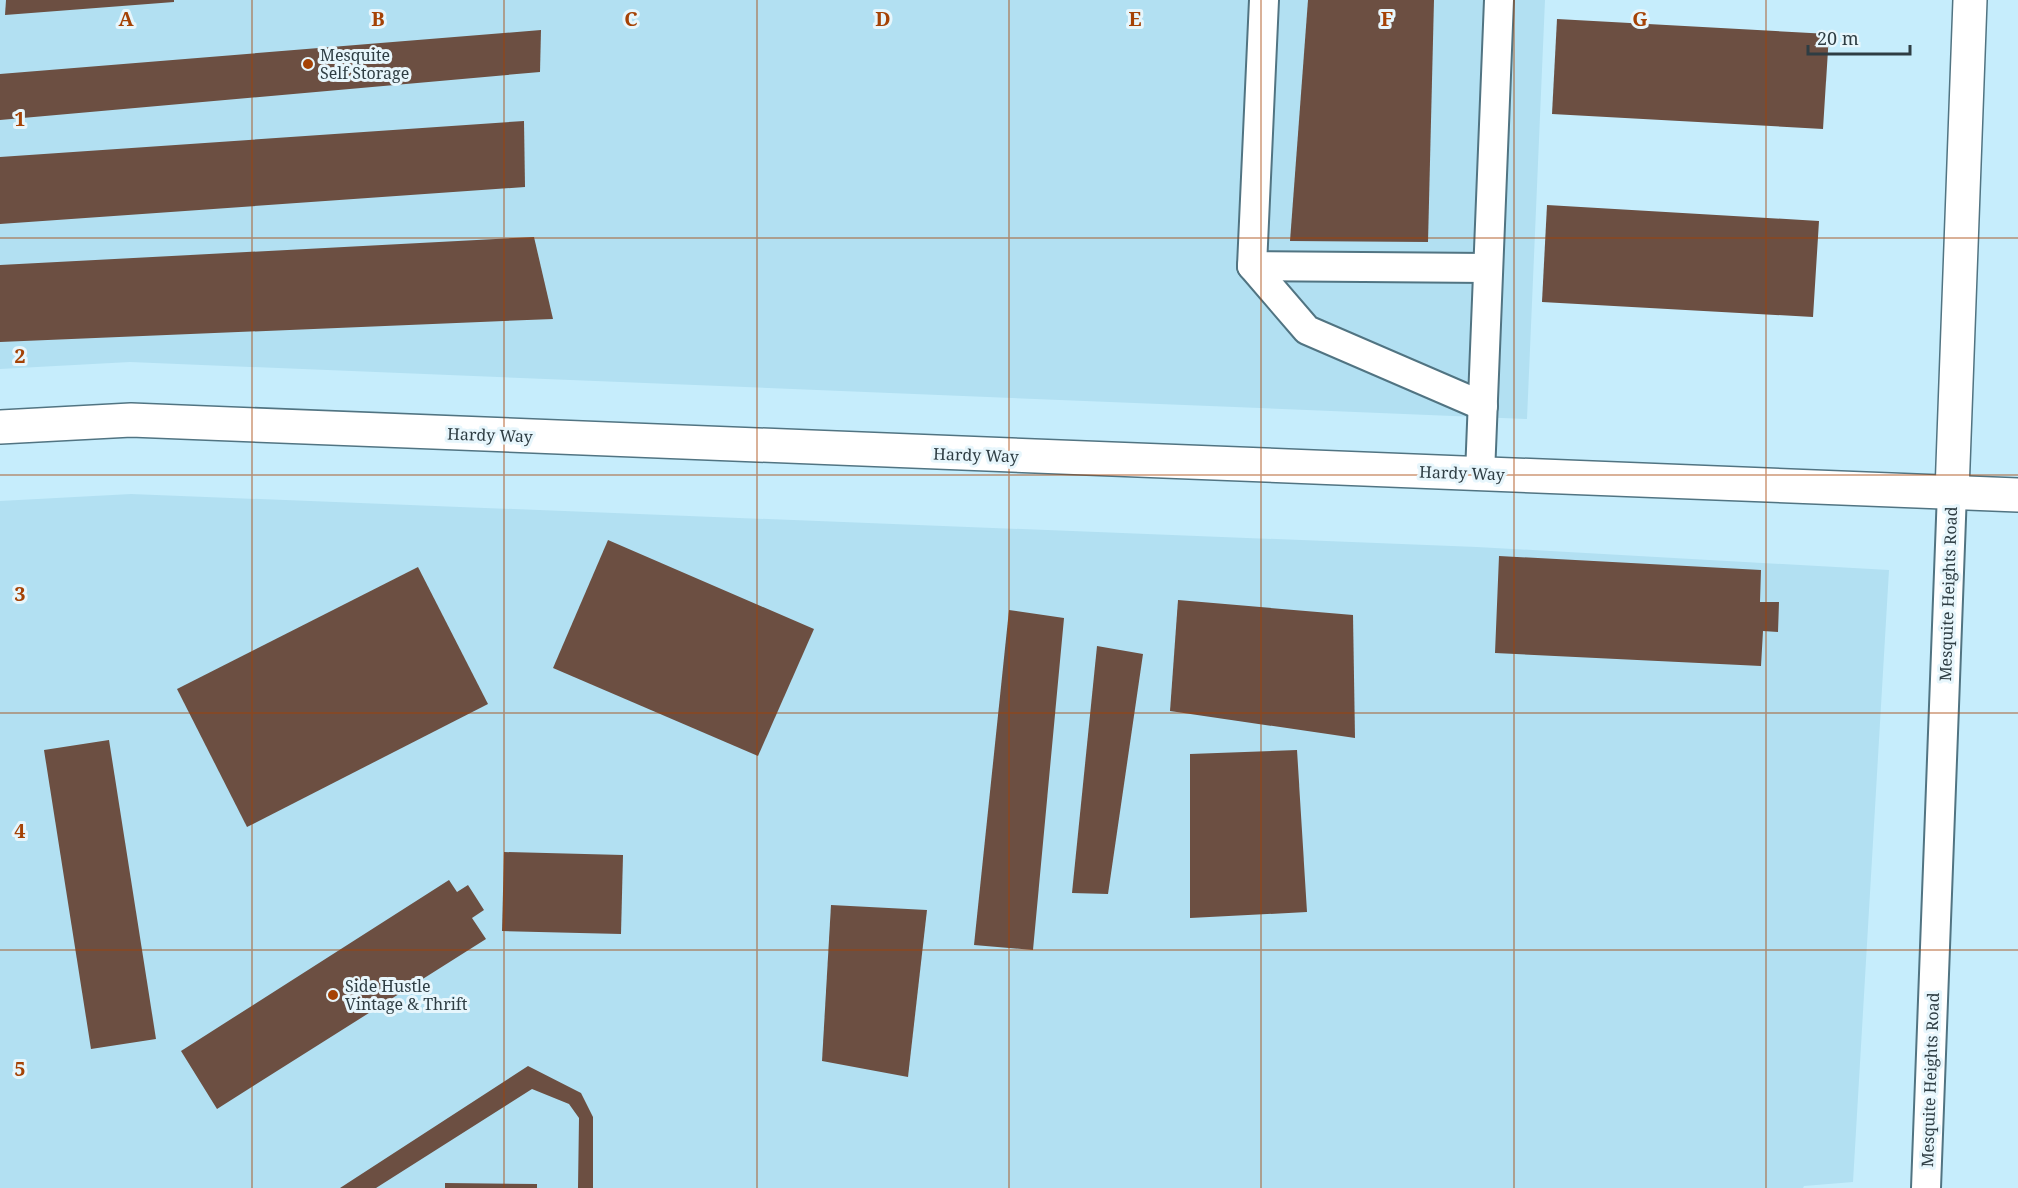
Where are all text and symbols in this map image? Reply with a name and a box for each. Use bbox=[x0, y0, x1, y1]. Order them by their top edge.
text: A bbox=[118, 5, 134, 32]
text: B bbox=[371, 5, 385, 32]
text: C bbox=[624, 5, 638, 32]
text: D bbox=[875, 5, 891, 32]
text: E bbox=[1128, 5, 1142, 32]
text: F bbox=[1381, 5, 1393, 32]
text: G bbox=[1632, 5, 1648, 32]
scale bar bbox=[1808, 18, 1910, 56]
text: 20 m bbox=[1817, 26, 1859, 50]
place label: Mesquite Self Storage bbox=[320, 44, 409, 84]
marker: Mesquite Self Storage bbox=[301, 57, 315, 71]
text: 1 bbox=[14, 105, 26, 132]
text: 2 bbox=[14, 342, 26, 369]
street label: Hardy Way bbox=[447, 423, 534, 448]
street label: Hardy Way bbox=[933, 443, 1020, 468]
street label: Hardy Way bbox=[1419, 461, 1506, 486]
street label: Mesquite Heights Road bbox=[1934, 506, 1962, 682]
text: 3 bbox=[14, 580, 26, 607]
text: 4 bbox=[14, 817, 26, 844]
place label: Side Hustle Vintage & Thrift bbox=[345, 975, 468, 1015]
marker: Side Hustle Vintage & Thrift bbox=[326, 988, 340, 1002]
street label: Mesquite Heights Road bbox=[1916, 992, 1944, 1168]
text: 5 bbox=[14, 1055, 26, 1082]

